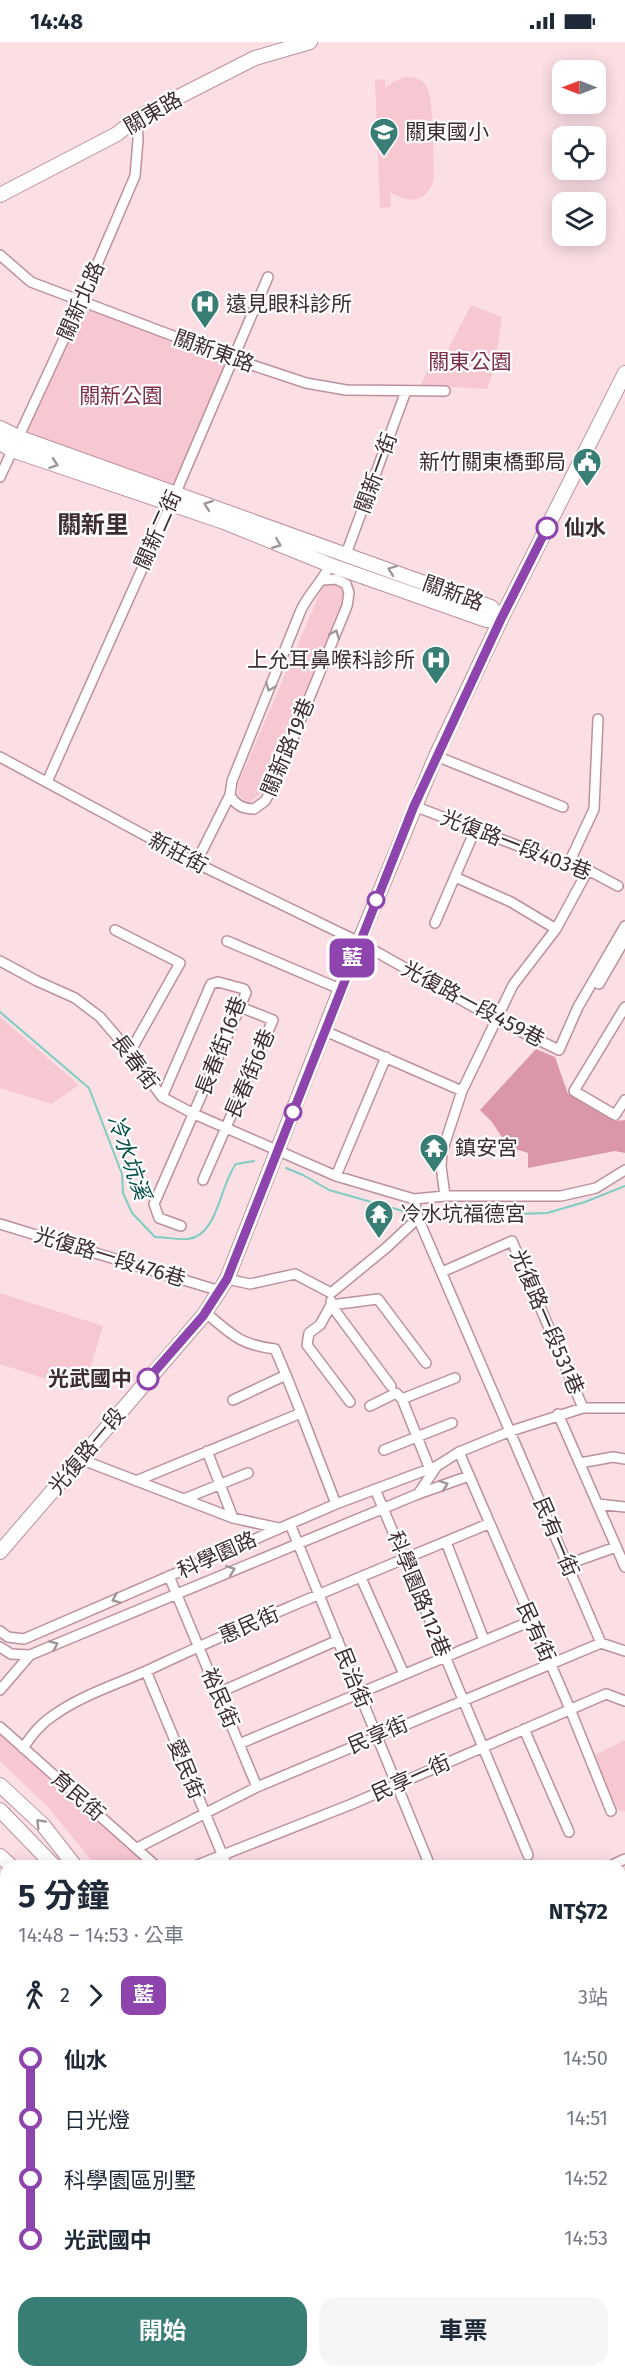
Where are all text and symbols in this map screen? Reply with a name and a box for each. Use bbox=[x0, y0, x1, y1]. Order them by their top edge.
text: 14:48 bbox=[30, 8, 83, 35]
north arrow bbox=[552, 60, 606, 114]
map controls bbox=[552, 60, 606, 246]
street label: 關東路 bbox=[119, 86, 187, 140]
school or university icon: 關東國小 bbox=[368, 116, 400, 158]
place label: 關東國小 bbox=[405, 119, 489, 145]
button: locate bbox=[552, 126, 606, 180]
button: layers bbox=[552, 192, 606, 246]
street label: 關新北路 bbox=[52, 257, 110, 345]
hospital icon: 遠見眼科診所 bbox=[189, 288, 221, 330]
place label: 遠見眼科診所 bbox=[226, 291, 352, 317]
street label: 關新東路 bbox=[170, 324, 258, 378]
park label: 關東公園 bbox=[428, 349, 512, 375]
park label: 關新公園 bbox=[79, 383, 163, 409]
street label: 關新一街 bbox=[349, 429, 403, 517]
public building icon: 新竹關東橋郵局 bbox=[571, 446, 603, 488]
place label: 新竹關東橋郵局 bbox=[419, 449, 566, 475]
one-way arrow bbox=[48, 457, 59, 469]
street label: 關新二街 bbox=[129, 486, 187, 574]
one-way arrow bbox=[203, 499, 214, 512]
district label: 關新里 bbox=[57, 511, 129, 539]
place label: 仙水 bbox=[564, 515, 606, 541]
marker: 仙水 bbox=[536, 517, 558, 539]
one-way arrow bbox=[271, 537, 282, 549]
one-way arrow bbox=[387, 565, 398, 577]
street label: 關新路 bbox=[419, 570, 487, 616]
one-way arrow bbox=[328, 629, 340, 640]
hospital icon: 上允耳鼻喉科診所 bbox=[420, 644, 452, 686]
place label: 上允耳鼻喉科診所 bbox=[247, 647, 415, 673]
one-way arrow bbox=[264, 682, 277, 692]
street label: 關新路19巷 bbox=[256, 694, 320, 800]
street label: 光復路一段403巷 bbox=[437, 804, 595, 886]
street label: 新莊街 bbox=[144, 827, 212, 879]
unlabelled marker bbox=[367, 891, 385, 909]
line badge: 藍 bbox=[332, 938, 372, 978]
text: 藍 bbox=[342, 945, 363, 971]
street label: 光復路一段459巷 bbox=[397, 955, 549, 1053]
street label: 長春街16巷 bbox=[190, 993, 252, 1099]
street label: 長春街6巷 bbox=[219, 1025, 281, 1123]
street label: 長春街 bbox=[106, 1029, 164, 1095]
unlabelled marker bbox=[284, 1103, 302, 1121]
water label: 冷水坑溪 bbox=[102, 1111, 157, 1206]
temple icon: 鎮安宮 bbox=[418, 1132, 450, 1174]
place label: 鎮安宮 bbox=[455, 1135, 518, 1161]
temple icon: 冷水坑福德宮 bbox=[363, 1198, 395, 1240]
place label: 冷水坑福德宮 bbox=[400, 1201, 526, 1227]
street label: 光復路一段476巷 bbox=[31, 1222, 189, 1292]
street label: 光復路一段531巷 bbox=[505, 1245, 589, 1399]
place label: 光武國中 bbox=[48, 1366, 132, 1392]
marker: 光武國中 bbox=[137, 1368, 159, 1390]
street label: 光復路一段 bbox=[43, 1402, 131, 1500]
one-way arrow bbox=[438, 1479, 448, 1492]
street label: 民有一街 bbox=[528, 1493, 584, 1581]
street label: 科學園路 bbox=[173, 1526, 261, 1584]
street label: 科學園路112巷 bbox=[382, 1527, 456, 1661]
one-way arrow bbox=[224, 1566, 235, 1578]
one-way arrow bbox=[111, 1592, 122, 1604]
street label: 民有街 bbox=[511, 1598, 561, 1666]
street label: 惠民街 bbox=[215, 1601, 283, 1649]
one-way arrow bbox=[48, 1640, 59, 1652]
street label: 民治街 bbox=[329, 1644, 377, 1712]
street label: 裕民街 bbox=[196, 1664, 244, 1732]
street label: 民享街 bbox=[344, 1711, 412, 1759]
street label: 愛民街 bbox=[162, 1735, 210, 1803]
street label: 民享一街 bbox=[367, 1749, 455, 1807]
street label: 育民街 bbox=[46, 1766, 110, 1826]
one-way arrow bbox=[36, 1819, 47, 1829]
text: 5 分鐘 bbox=[18, 1876, 110, 1916]
text: NT$72 bbox=[549, 1898, 608, 1925]
text: 14:48 – 14:53 · 公車 bbox=[18, 1923, 184, 1947]
icon: walk bbox=[18, 1979, 51, 2012]
icon: forward bbox=[79, 1979, 112, 2012]
text: 藍 bbox=[133, 1982, 154, 2008]
text: 2 bbox=[60, 1983, 70, 2007]
text: 3站 bbox=[578, 1985, 608, 2009]
text: 14:50 bbox=[563, 2046, 608, 2070]
text: 仙水 bbox=[64, 2047, 108, 2074]
text: 14:51 bbox=[566, 2106, 608, 2130]
text: 日光燈 bbox=[64, 2107, 130, 2134]
text: 14:52 bbox=[564, 2166, 608, 2190]
text: 科學園區別墅 bbox=[64, 2167, 196, 2194]
text: 14:53 bbox=[564, 2226, 608, 2250]
text: 光武國中 bbox=[64, 2227, 152, 2254]
button: 開始 bbox=[18, 2297, 307, 2366]
button: 車票 bbox=[319, 2297, 608, 2366]

